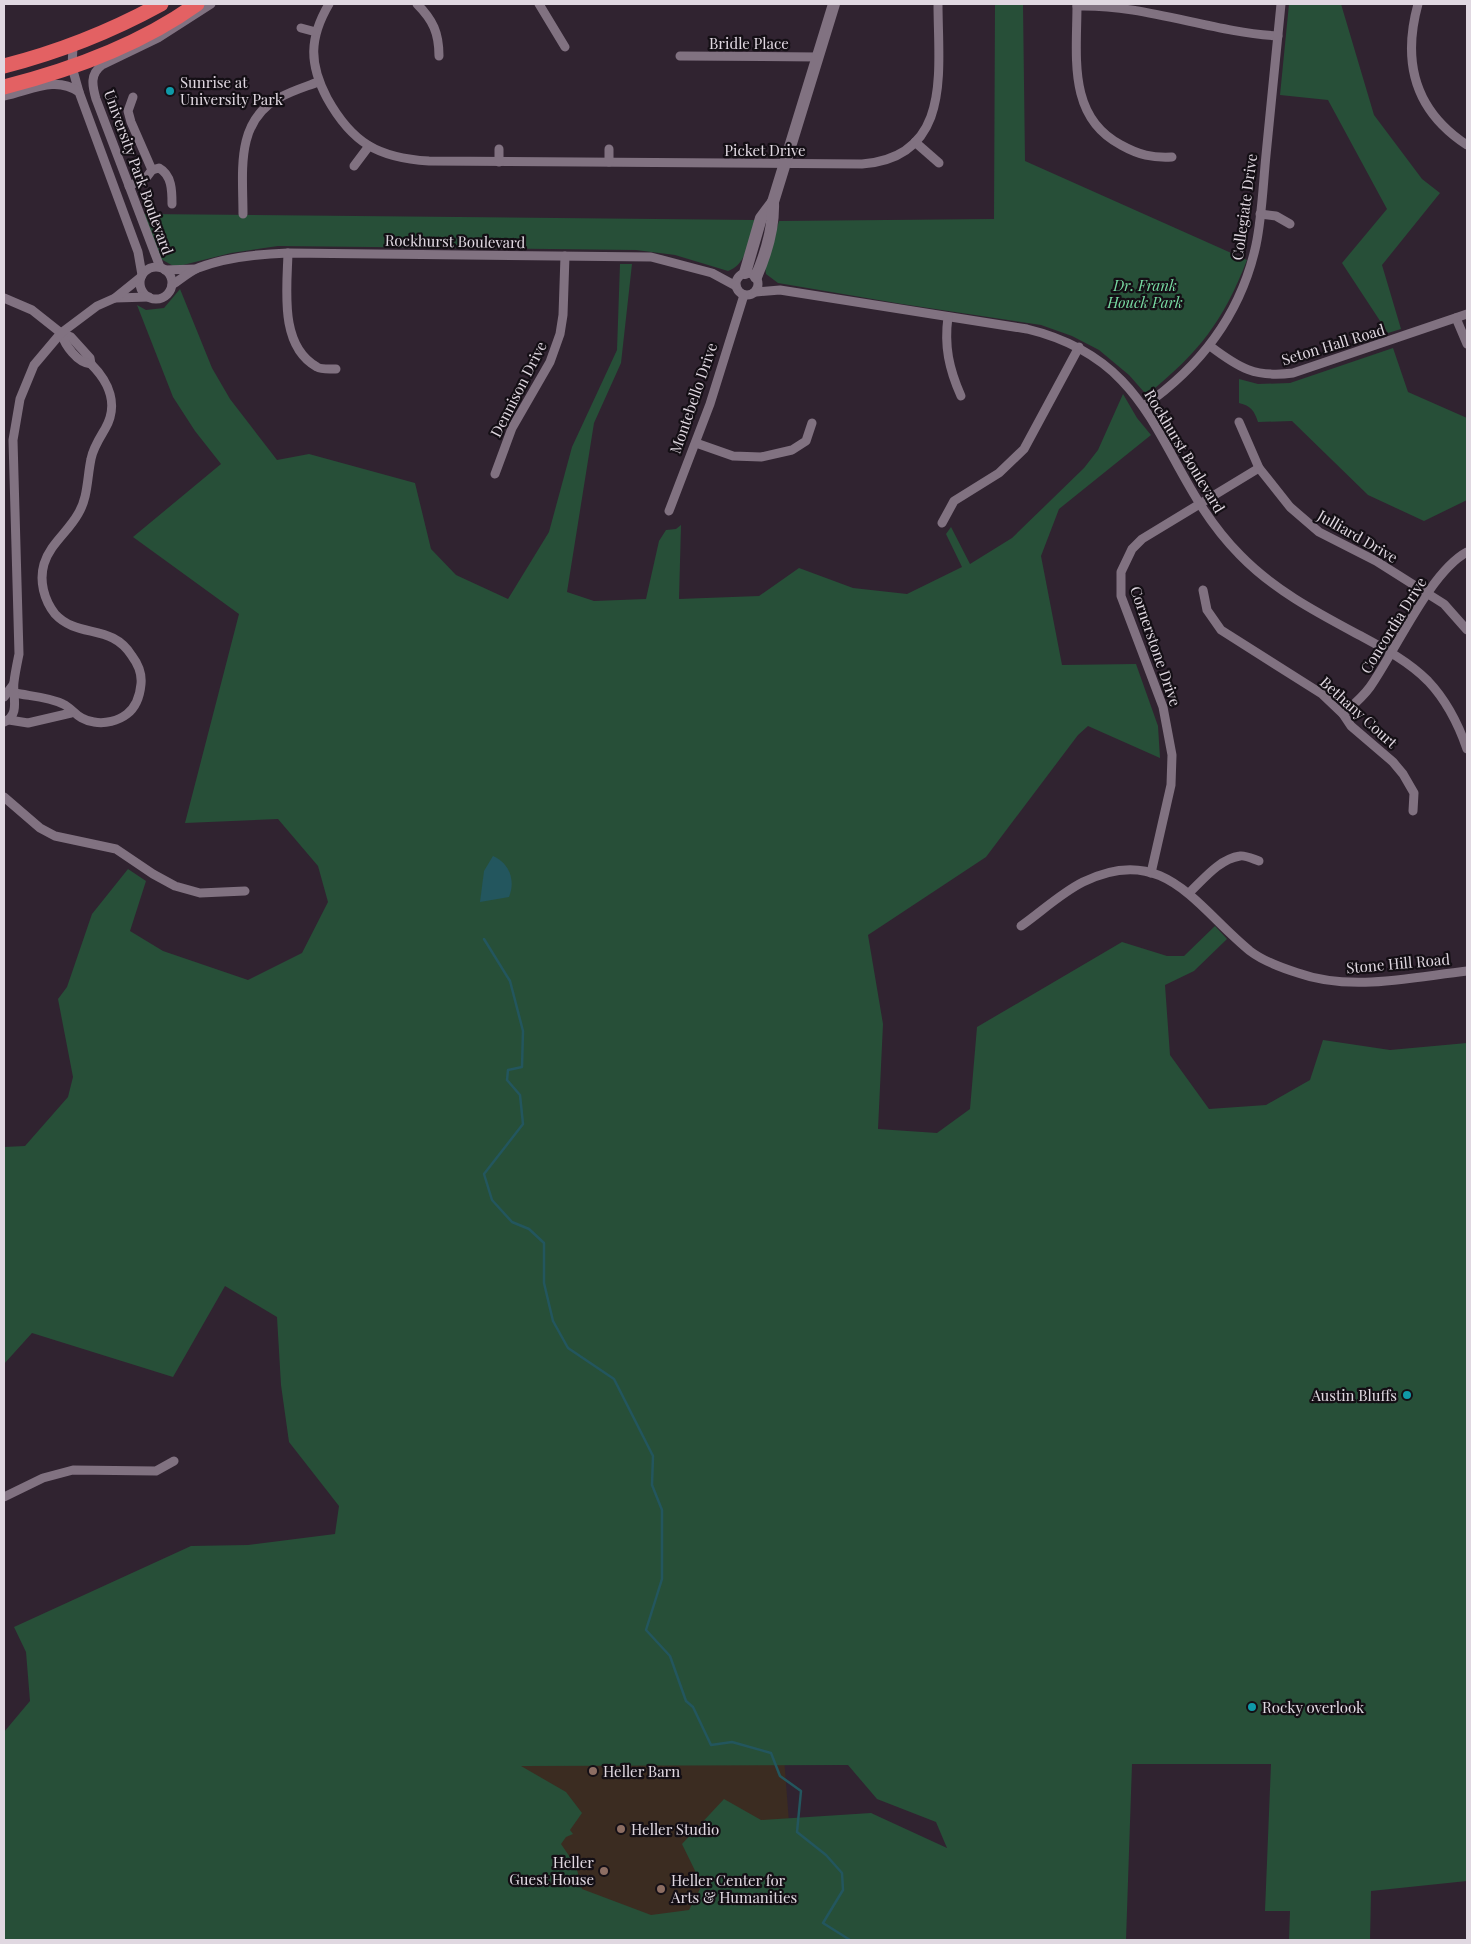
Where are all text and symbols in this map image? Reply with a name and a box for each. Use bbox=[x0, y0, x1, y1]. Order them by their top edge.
street label: Bridle Place bbox=[709, 33, 789, 53]
place label: Sunrise at University Park bbox=[180, 72, 284, 109]
marker: Sunrise at University Park bbox=[164, 85, 176, 97]
street label: University Park Boulevard bbox=[100, 87, 178, 258]
street label: Picket Drive bbox=[724, 140, 806, 160]
street label: Collegiate Drive bbox=[1227, 152, 1261, 262]
street label: Rockhurst Boulevard bbox=[385, 230, 526, 252]
park label: Dr. Frank Houck Park bbox=[1106, 275, 1183, 312]
street label: Seton Hall Road bbox=[1279, 319, 1387, 369]
street label: Dennison Drive bbox=[485, 338, 551, 440]
street label: Montebello Drive bbox=[665, 340, 721, 456]
street label: Rockhurst Boulevard bbox=[1140, 386, 1230, 517]
street label: Julliard Drive bbox=[1313, 504, 1402, 567]
street label: Concordia Drive bbox=[1355, 573, 1431, 677]
street label: Cornerstone Drive bbox=[1126, 583, 1186, 709]
street label: Bethany Court bbox=[1316, 672, 1402, 753]
street label: Stone Hill Road bbox=[1345, 948, 1451, 977]
place label: Austin Bluffs bbox=[1310, 1385, 1397, 1405]
marker: Austin Bluffs bbox=[1401, 1389, 1413, 1401]
place label: Rocky overlook bbox=[1262, 1697, 1365, 1717]
marker: Rocky overlook bbox=[1246, 1701, 1258, 1713]
place label: Heller Barn bbox=[603, 1761, 680, 1781]
marker: Heller Barn bbox=[587, 1765, 599, 1777]
place label: Heller Studio bbox=[631, 1819, 719, 1839]
marker: Heller Studio bbox=[615, 1823, 627, 1835]
place label: Heller Guest House bbox=[509, 1852, 594, 1889]
marker: Heller Guest House bbox=[598, 1865, 610, 1877]
place label: Heller Center for Arts & Humanities bbox=[670, 1870, 797, 1907]
marker: Heller Center for Arts & Humanities bbox=[655, 1883, 667, 1895]

